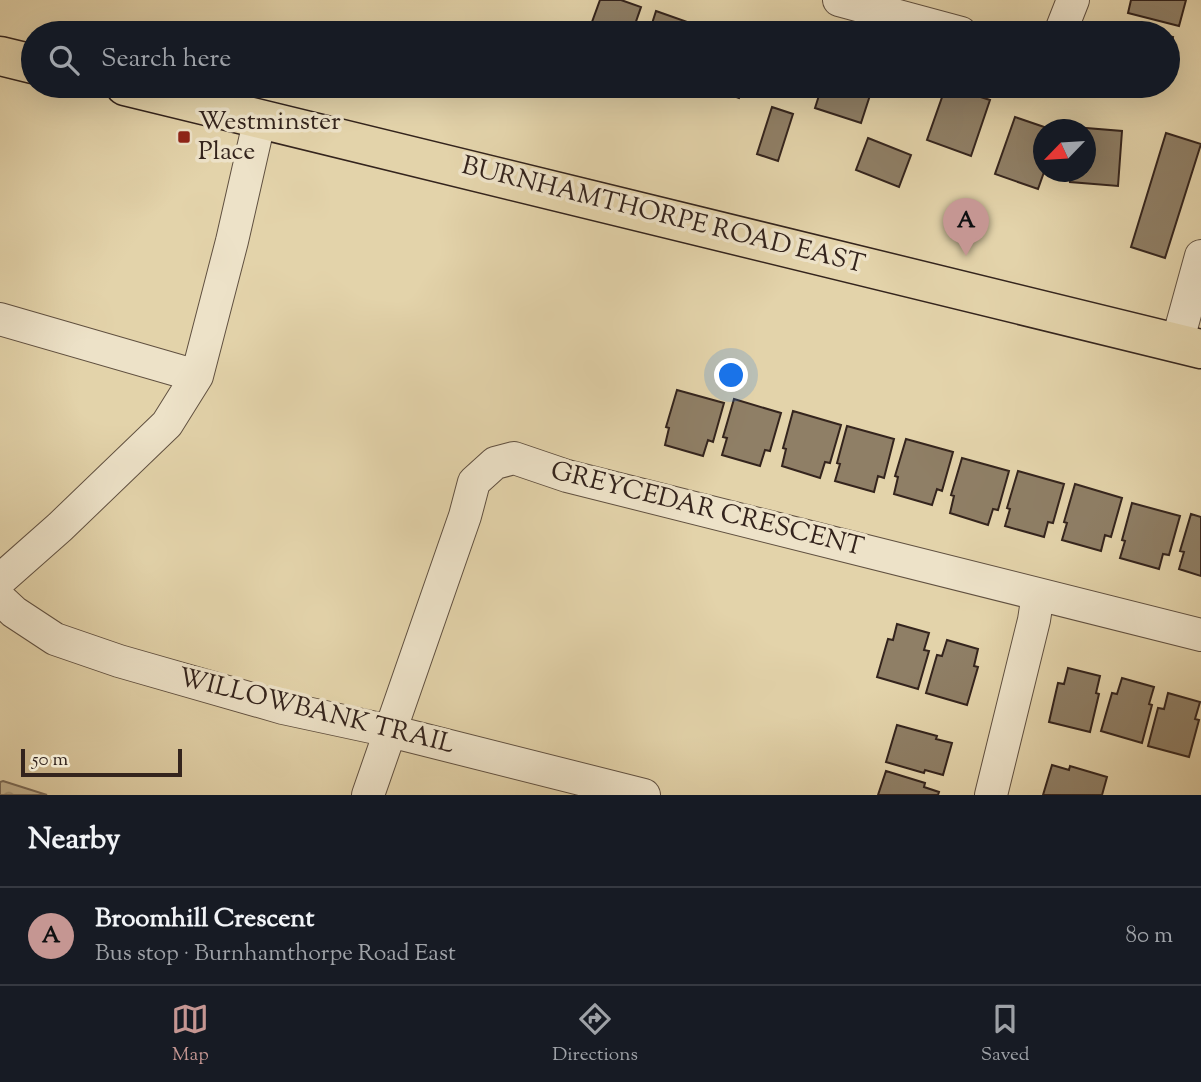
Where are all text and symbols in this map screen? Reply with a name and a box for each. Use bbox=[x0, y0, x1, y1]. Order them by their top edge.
search box bbox=[21, 21, 1180, 98]
icon: search bbox=[45, 41, 83, 79]
text: Search here bbox=[101, 41, 231, 78]
place label: Westminster Place bbox=[198, 104, 341, 171]
north arrow bbox=[1033, 119, 1096, 182]
marker: Westminster Place bbox=[176, 129, 192, 145]
street label: BURNHAMTHORPE ROAD EAST bbox=[457, 148, 869, 284]
pin: A bbox=[943, 198, 989, 256]
your location bbox=[714, 358, 748, 392]
street label: GREYCEDAR CRESCENT bbox=[547, 453, 867, 567]
street label: WILLOWBANK TRAIL bbox=[174, 660, 458, 764]
scale bar bbox=[21, 746, 182, 778]
text: 50 m bbox=[32, 747, 68, 774]
text: Nearby bbox=[28, 819, 120, 862]
text: Broomhill Crescent bbox=[95, 901, 314, 938]
text: A bbox=[42, 920, 60, 953]
text: 80 m bbox=[1125, 920, 1173, 953]
text: Bus stop · Burnhamthorpe Road East bbox=[95, 938, 456, 971]
tab: Map bbox=[171, 1000, 209, 1069]
tab: Directions bbox=[552, 1000, 638, 1069]
tab: Saved bbox=[981, 1000, 1030, 1069]

